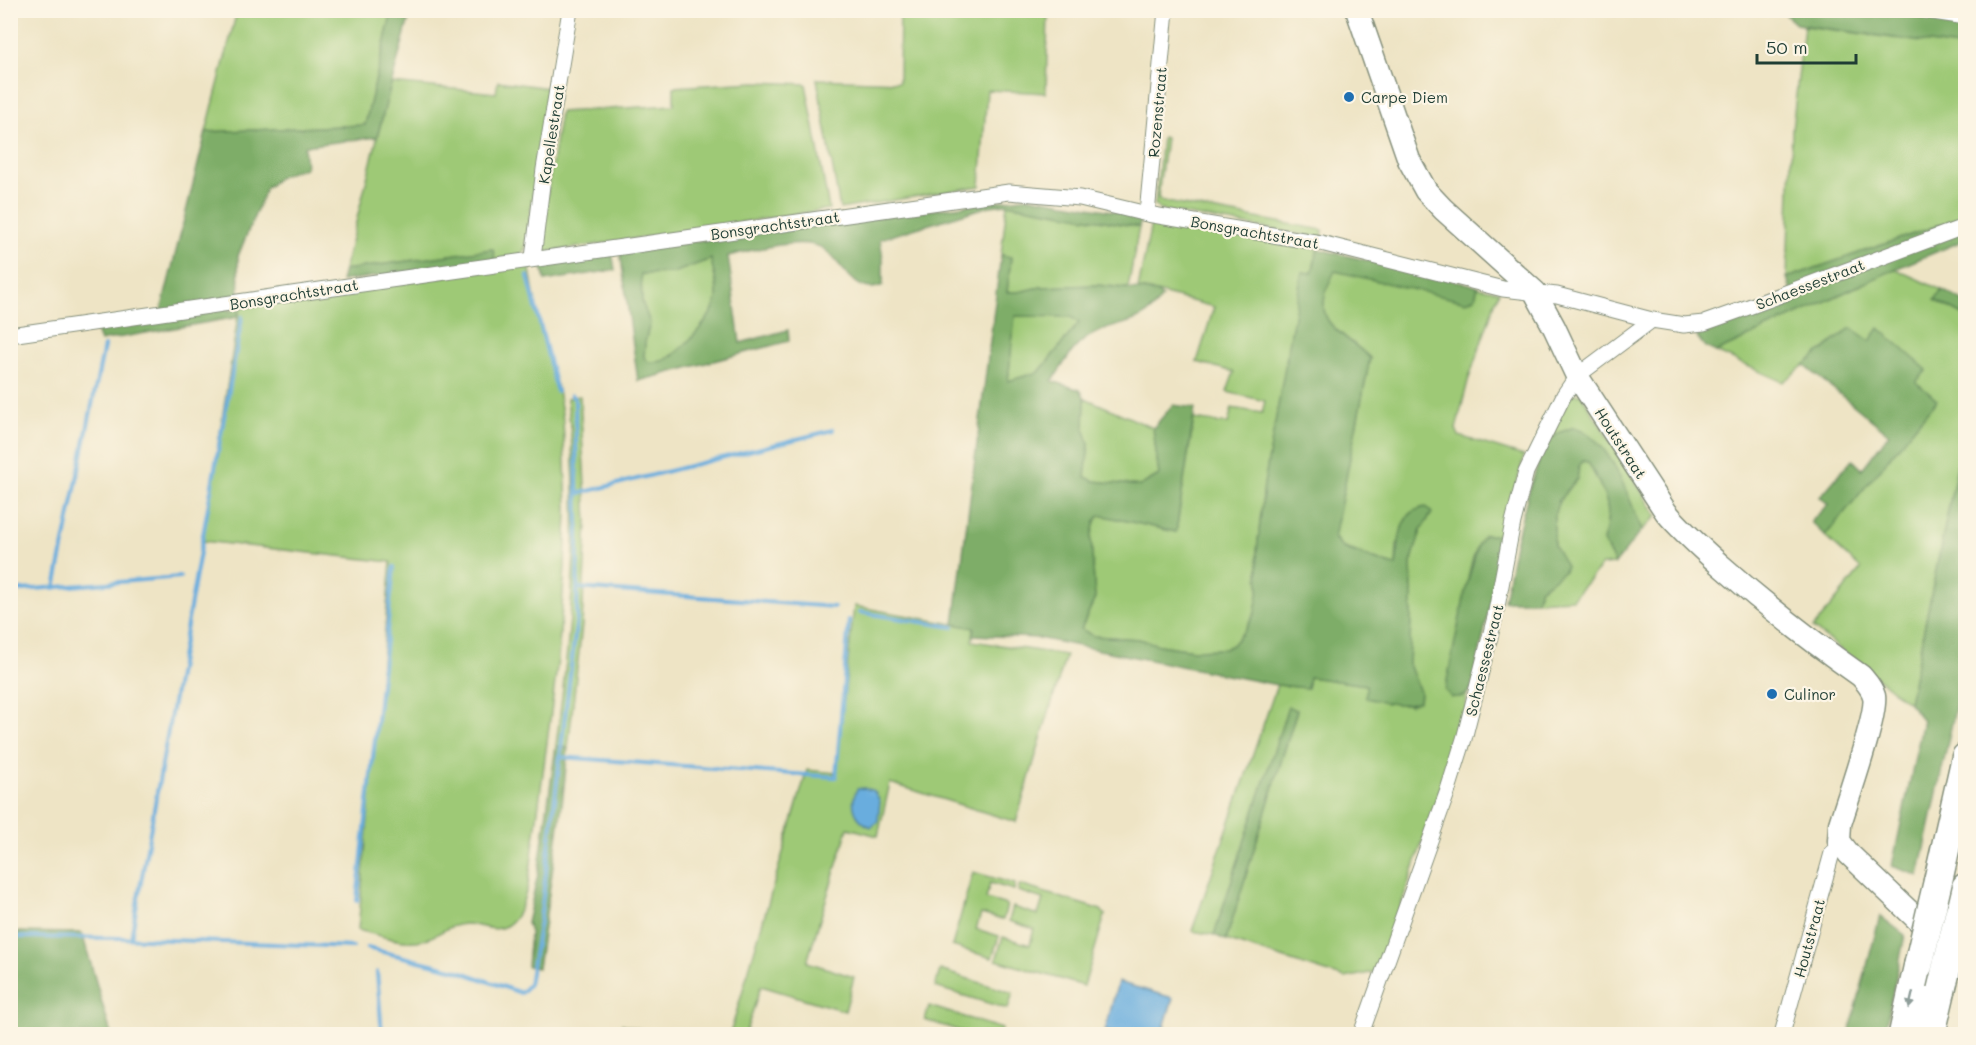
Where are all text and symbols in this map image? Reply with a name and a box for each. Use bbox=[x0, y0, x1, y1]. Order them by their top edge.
scale bar bbox=[1757, 27, 1856, 65]
text: 50 m bbox=[1766, 35, 1808, 59]
street label: Rozenstraat bbox=[1143, 66, 1171, 158]
street label: Kapellestraat bbox=[533, 83, 569, 185]
place label: Carpe Diem bbox=[1361, 87, 1448, 107]
marker: Carpe Diem bbox=[1342, 90, 1356, 104]
street label: Bonsgrachtstraat bbox=[709, 206, 841, 244]
street label: Bonsgrachtstraat bbox=[1189, 211, 1321, 253]
street label: Schaessestraat bbox=[1753, 254, 1867, 314]
street label: Bonsgrachtstraat bbox=[228, 274, 360, 314]
street label: Houtstraat bbox=[1591, 404, 1651, 482]
street label: Schaessestraat bbox=[1460, 602, 1508, 718]
place label: Culinor bbox=[1784, 684, 1836, 704]
marker: Culinor bbox=[1765, 687, 1779, 701]
street label: Houtstraat bbox=[1789, 896, 1829, 980]
one-way arrow bbox=[1905, 991, 1915, 1010]

